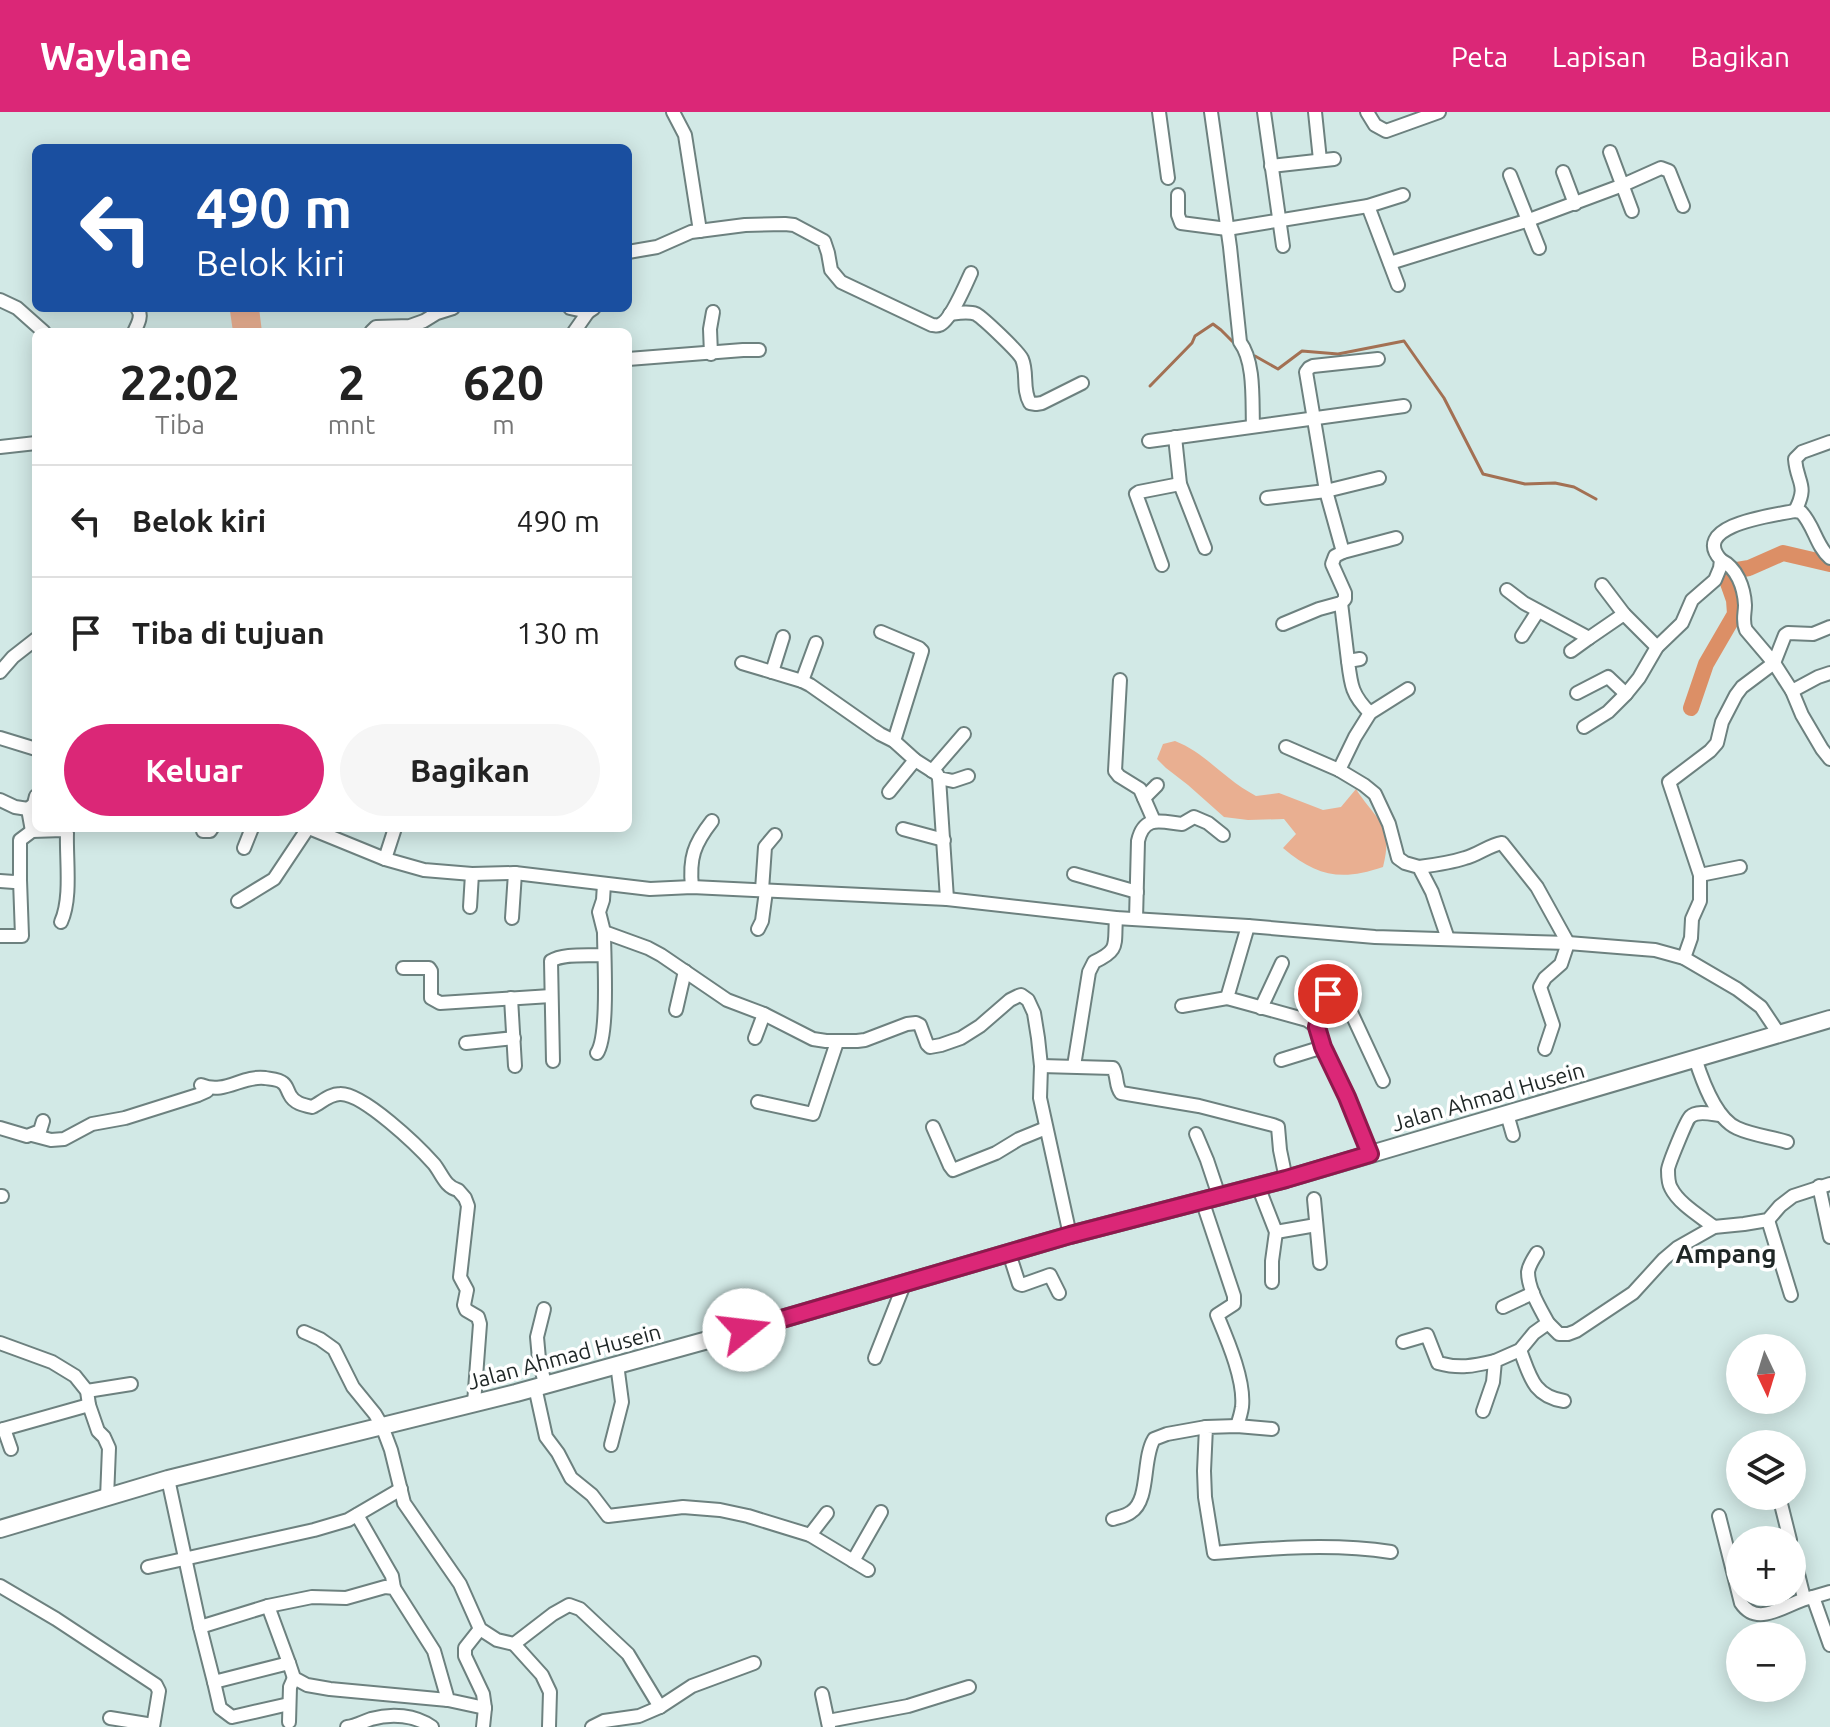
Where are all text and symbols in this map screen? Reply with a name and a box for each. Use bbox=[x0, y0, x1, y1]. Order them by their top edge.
text: Waylane bbox=[40, 35, 192, 77]
text: Peta bbox=[1451, 41, 1508, 72]
text: Lapisan bbox=[1552, 41, 1646, 72]
text: Bagikan bbox=[1690, 41, 1790, 72]
icon: left bbox=[64, 176, 168, 280]
text: 490 m bbox=[196, 176, 352, 239]
text: Belok kiri bbox=[196, 242, 345, 283]
text: 22:02 bbox=[120, 355, 240, 409]
text: 2 bbox=[338, 355, 365, 409]
text: 620 bbox=[463, 355, 544, 409]
text: Tiba bbox=[155, 410, 205, 439]
text: mnt bbox=[328, 410, 375, 439]
text: m bbox=[492, 410, 515, 439]
icon: left bbox=[64, 499, 108, 543]
text: Belok kiri bbox=[132, 504, 266, 538]
text: 490 m bbox=[516, 504, 600, 538]
icon: arrive bbox=[64, 611, 108, 655]
text: Tiba di tujuan bbox=[132, 616, 325, 650]
text: 130 m bbox=[516, 616, 600, 650]
button: Keluar bbox=[64, 724, 324, 816]
button: Bagikan bbox=[340, 724, 600, 816]
pin bbox=[1294, 960, 1362, 1028]
icon: arrive bbox=[1306, 972, 1350, 1016]
street label: Jalan Ahmad Husein bbox=[1389, 1057, 1587, 1135]
district label: Ampang bbox=[1676, 1239, 1776, 1268]
position arrow bbox=[702, 1288, 786, 1372]
street label: Jalan Ahmad Husein bbox=[464, 1318, 664, 1394]
north arrow bbox=[1726, 1334, 1806, 1414]
map controls bbox=[1726, 1334, 1806, 1702]
button: layers bbox=[1726, 1430, 1806, 1510]
button: + bbox=[1726, 1526, 1806, 1606]
button: − bbox=[1726, 1622, 1806, 1702]

